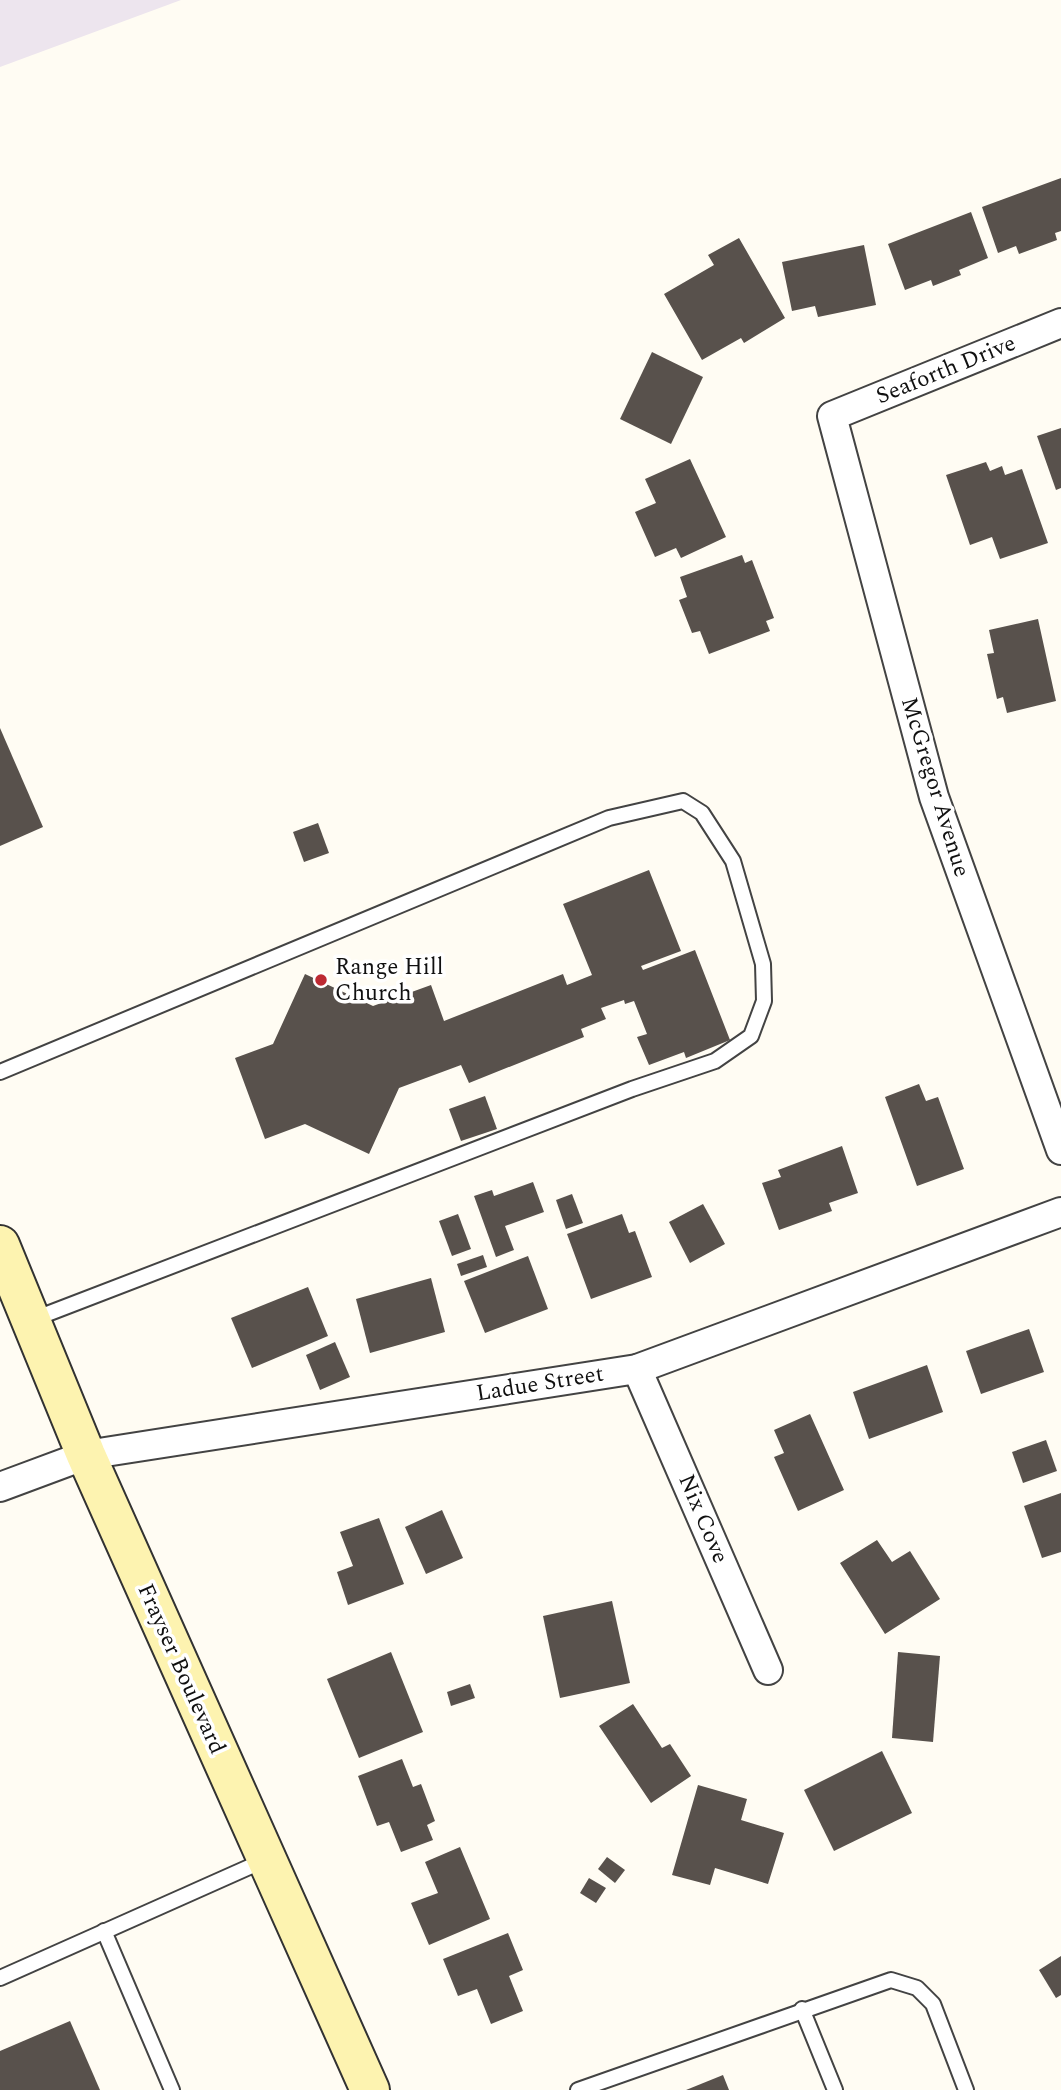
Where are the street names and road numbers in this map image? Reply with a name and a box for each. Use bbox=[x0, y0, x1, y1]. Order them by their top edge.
street label: Seaforth Drive bbox=[871, 326, 1021, 414]
street label: McGregor Avenue bbox=[891, 693, 979, 881]
street label: Ladue Street bbox=[474, 1357, 606, 1411]
street label: Nix Cove bbox=[669, 1469, 737, 1569]
street label: Frayser Boulevard bbox=[128, 1578, 234, 1760]

